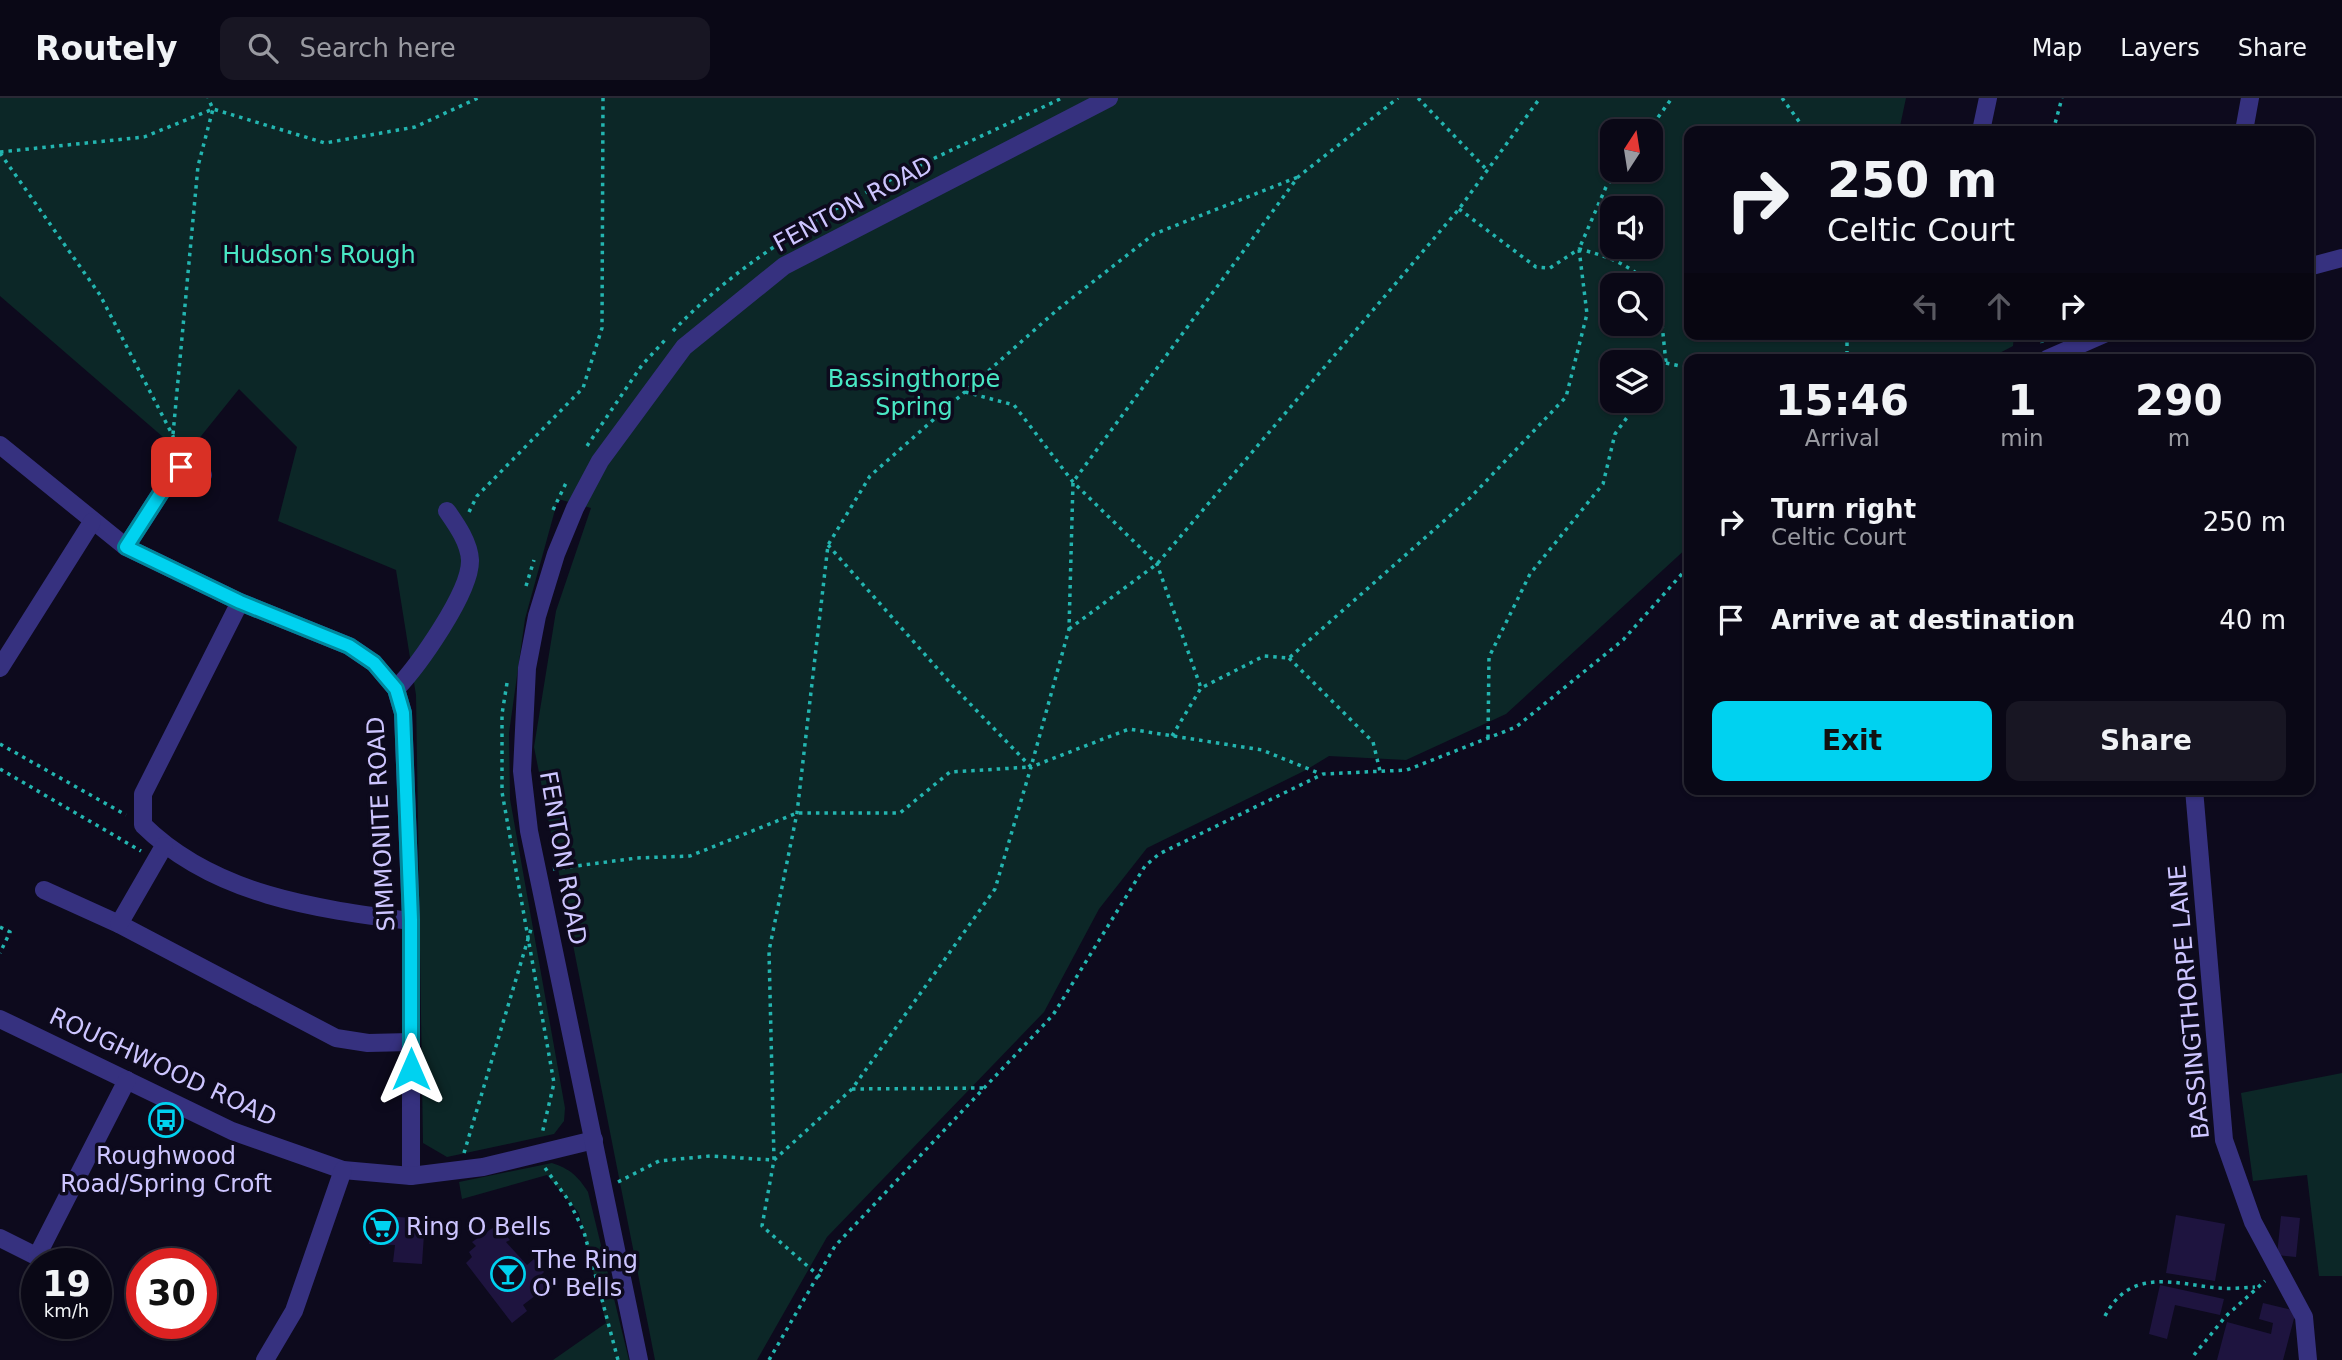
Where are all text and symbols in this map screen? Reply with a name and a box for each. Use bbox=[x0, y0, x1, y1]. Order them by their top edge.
search box bbox=[220, 17, 710, 80]
text: Routely bbox=[35, 29, 178, 68]
icon: search bbox=[244, 29, 282, 67]
text: Search here bbox=[300, 33, 456, 63]
text: Map bbox=[2032, 34, 2082, 62]
text: Layers bbox=[2120, 34, 2200, 62]
text: Share bbox=[2238, 34, 2307, 62]
north arrow bbox=[1600, 119, 1662, 182]
map controls bbox=[1600, 119, 1663, 413]
street label: FENTON ROAD bbox=[769, 150, 937, 258]
text: 250 m bbox=[1827, 152, 1997, 209]
icon: right bbox=[1712, 154, 1803, 245]
button: sound bbox=[1600, 196, 1663, 259]
text: Celtic Court bbox=[1827, 211, 2015, 249]
park label: Hudson's Rough bbox=[222, 241, 416, 269]
button: search bbox=[1600, 273, 1663, 336]
icon: left bbox=[1907, 287, 1945, 325]
icon: ahead bbox=[1980, 287, 2018, 325]
icon: right bbox=[2053, 287, 2091, 325]
button: layers bbox=[1600, 350, 1663, 413]
park label: Bassingthorpe Spring bbox=[828, 365, 1000, 421]
text: 15:46 bbox=[1775, 376, 1909, 425]
text: 1 bbox=[2007, 376, 2037, 425]
text: 290 bbox=[2135, 376, 2223, 425]
text: Arrival bbox=[1805, 425, 1880, 451]
text: min bbox=[2000, 425, 2044, 451]
text: m bbox=[2168, 425, 2190, 451]
pin bbox=[151, 437, 211, 497]
icon: arrive bbox=[162, 448, 200, 486]
text: Turn right bbox=[1771, 494, 1916, 524]
icon: right bbox=[1712, 503, 1750, 541]
text: 250 m bbox=[2203, 507, 2286, 537]
text: Celtic Court bbox=[1771, 524, 1906, 550]
icon: arrive bbox=[1712, 601, 1750, 639]
text: Arrive at destination bbox=[1771, 605, 2075, 635]
text: 40 m bbox=[2219, 605, 2286, 635]
button: Exit bbox=[1712, 701, 1992, 781]
button: Share bbox=[2006, 701, 2286, 781]
street label: SIMMONITE ROAD bbox=[361, 716, 401, 932]
street label: FENTON ROAD bbox=[534, 769, 592, 947]
street label: BASSINGTHORPE LANE bbox=[2163, 864, 2215, 1140]
street label: ROUGHWOOD ROAD bbox=[45, 1002, 281, 1132]
position arrow bbox=[374, 1032, 448, 1106]
bus stop icon: Roughwood Road/Spring Croft bbox=[147, 1101, 185, 1139]
place label: Roughwood Road/Spring Croft bbox=[60, 1142, 272, 1198]
supermarket icon: Ring O Bells bbox=[362, 1208, 400, 1246]
place label: Ring O Bells bbox=[406, 1213, 551, 1241]
place label: The Ring O' Bells bbox=[531, 1246, 638, 1302]
speed limit sign: 30 bbox=[126, 1248, 217, 1339]
bar icon: The Ring O' Bells bbox=[489, 1255, 527, 1293]
text: 19 bbox=[42, 1264, 91, 1304]
text: km/h bbox=[44, 1300, 89, 1321]

